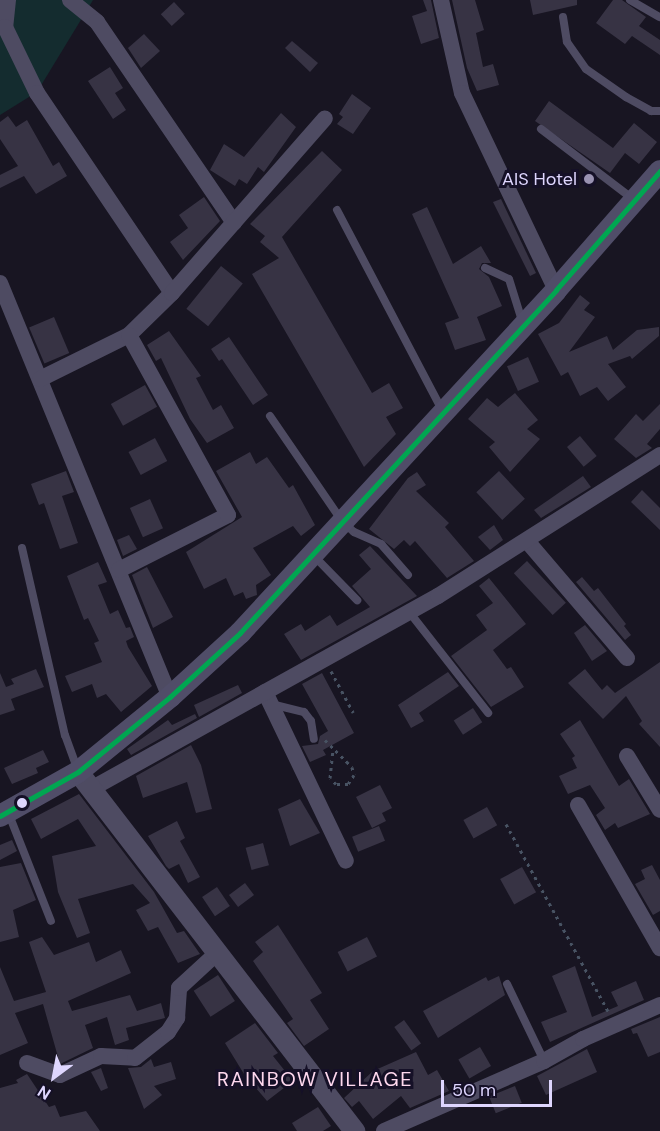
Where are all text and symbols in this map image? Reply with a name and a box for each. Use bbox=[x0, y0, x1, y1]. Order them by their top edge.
place label: AIS Hotel bbox=[502, 168, 577, 190]
marker: AIS Hotel bbox=[582, 172, 596, 186]
unlabelled marker bbox=[16, 797, 28, 809]
north arrow bbox=[24, 1047, 84, 1107]
district label: RAINBOW VILLAGE bbox=[217, 1067, 413, 1091]
scale bar bbox=[444, 1068, 555, 1106]
text: 50 m bbox=[452, 1078, 496, 1102]
text: N bbox=[34, 1081, 55, 1105]

